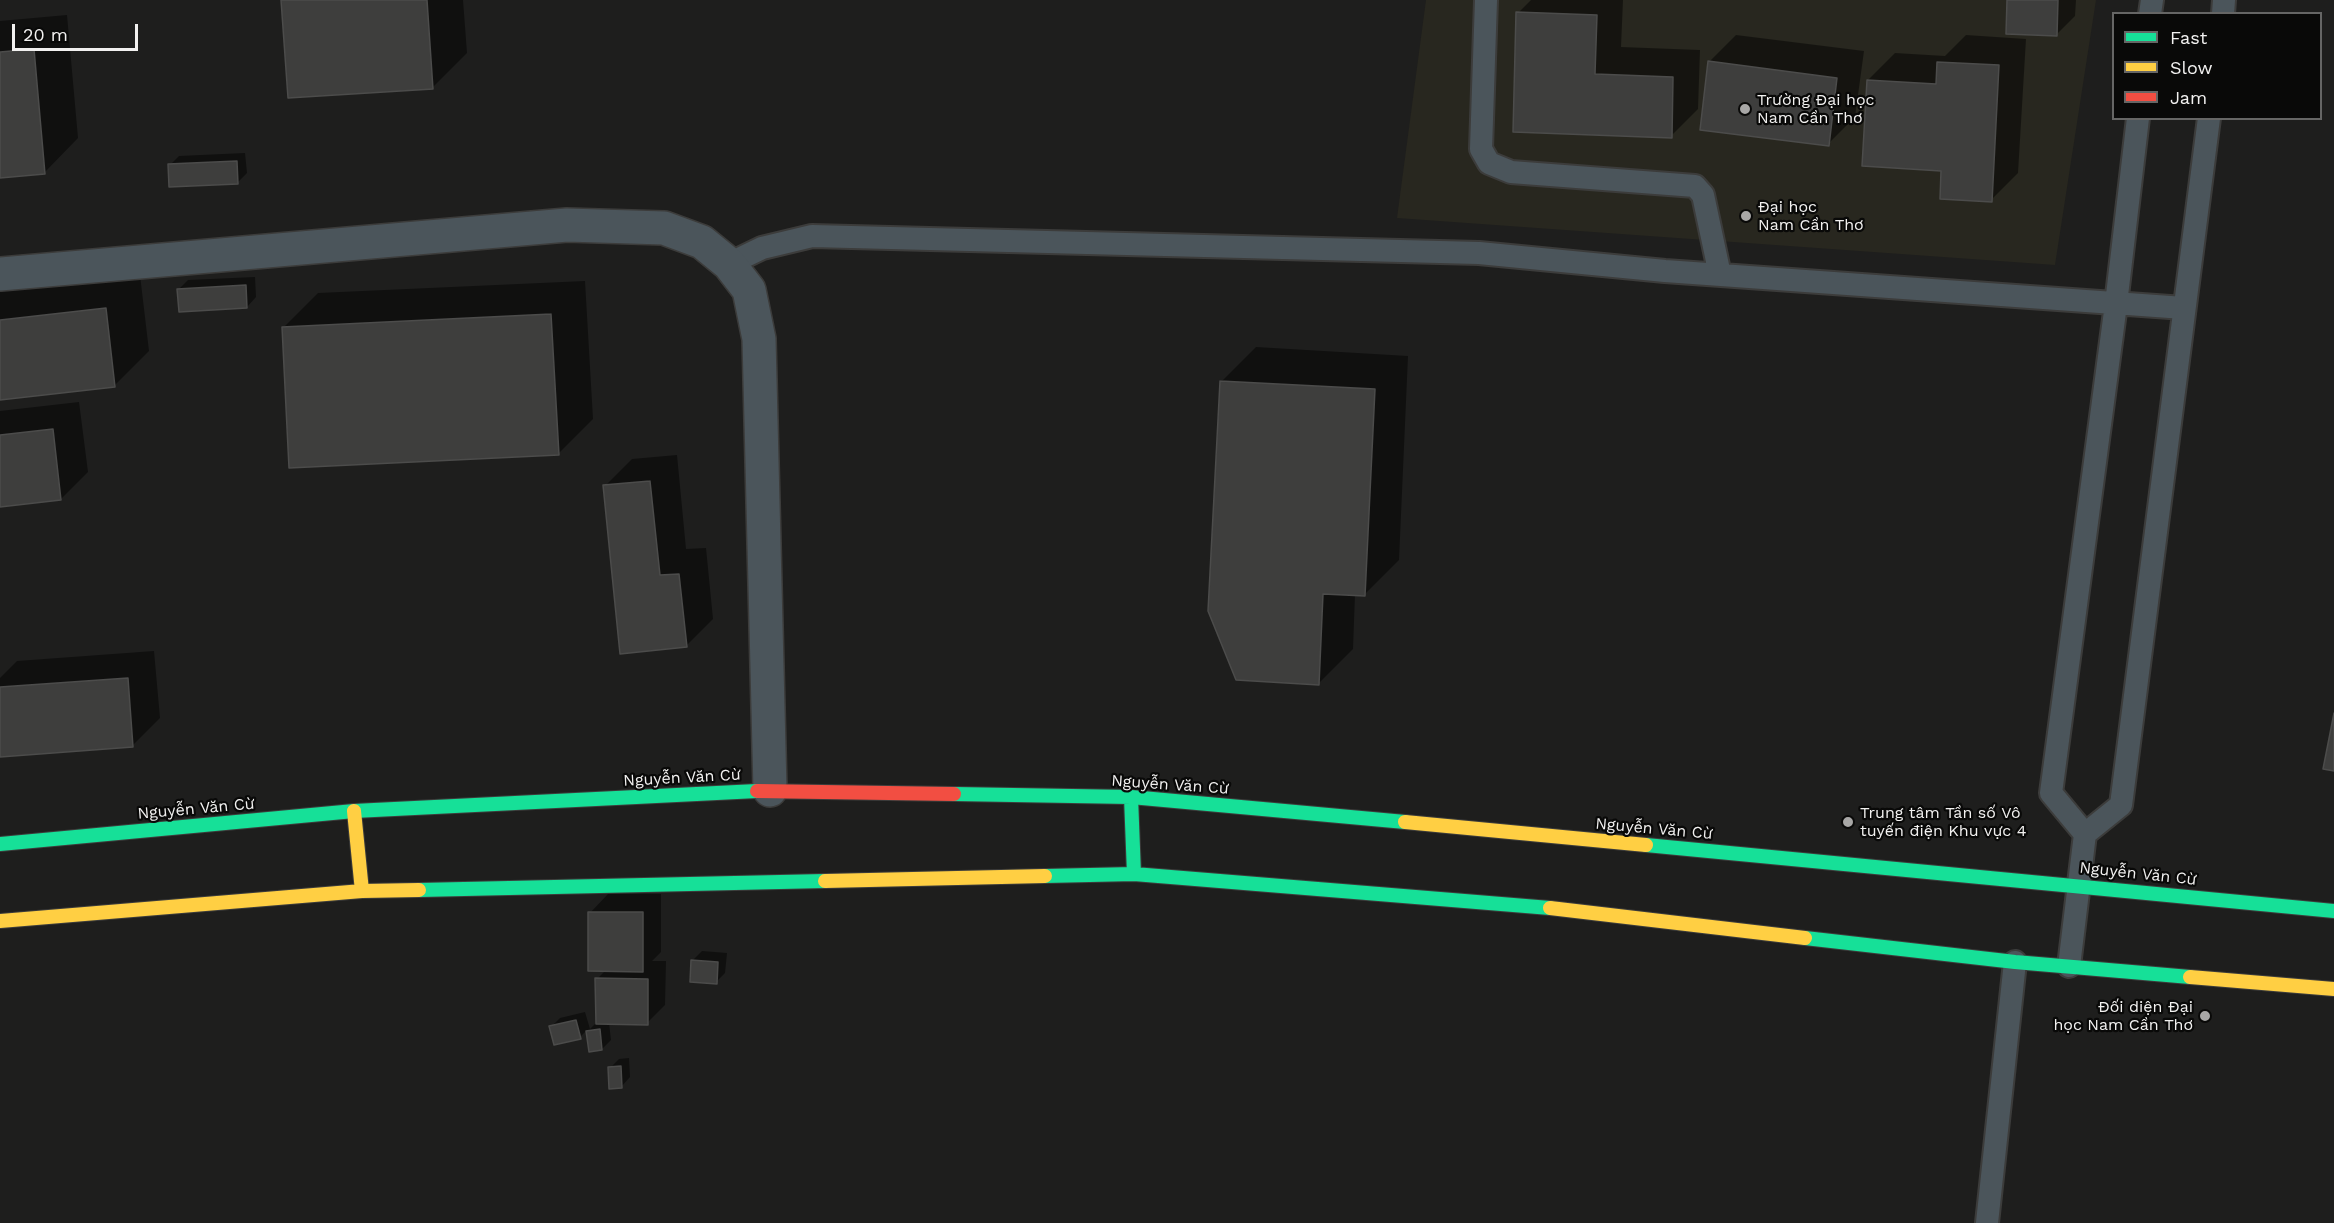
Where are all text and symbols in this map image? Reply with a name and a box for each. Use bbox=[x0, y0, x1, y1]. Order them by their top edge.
scale bar bbox=[15, 12, 141, 50]
legend bbox=[2112, 12, 2322, 120]
text: 20 m bbox=[23, 24, 68, 45]
text: Fast bbox=[2170, 27, 2207, 48]
text: Slow bbox=[2170, 57, 2213, 78]
text: Jam bbox=[2170, 87, 2207, 108]
place label: Trường Đại học Nam Cần Thơ bbox=[1757, 90, 1874, 128]
marker: Trường Đại học Nam Cần Thơ bbox=[1738, 102, 1752, 116]
place label: Đại học Nam Cần Thơ bbox=[1758, 197, 1864, 235]
marker: Đại học Nam Cần Thơ bbox=[1739, 209, 1753, 223]
street label: Nguyễn Văn Cừ bbox=[623, 765, 741, 791]
street label: Nguyễn Văn Cừ bbox=[1111, 771, 1229, 799]
street label: Nguyễn Văn Cừ bbox=[137, 794, 255, 824]
place label: Trung tâm Tần số Vô tuyến điện Khu vực 4 bbox=[1860, 803, 2026, 841]
street label: Nguyễn Văn Cừ bbox=[1595, 814, 1713, 844]
marker: Trung tâm Tần số Vô tuyến điện Khu vực 4 bbox=[1841, 815, 1855, 829]
street label: Nguyễn Văn Cừ bbox=[2079, 858, 2197, 890]
place label: Đối diện Đại học Nam Cần Thơ bbox=[2053, 997, 2193, 1035]
marker: Đối diện Đại học Nam Cần Thơ bbox=[2198, 1009, 2212, 1023]

